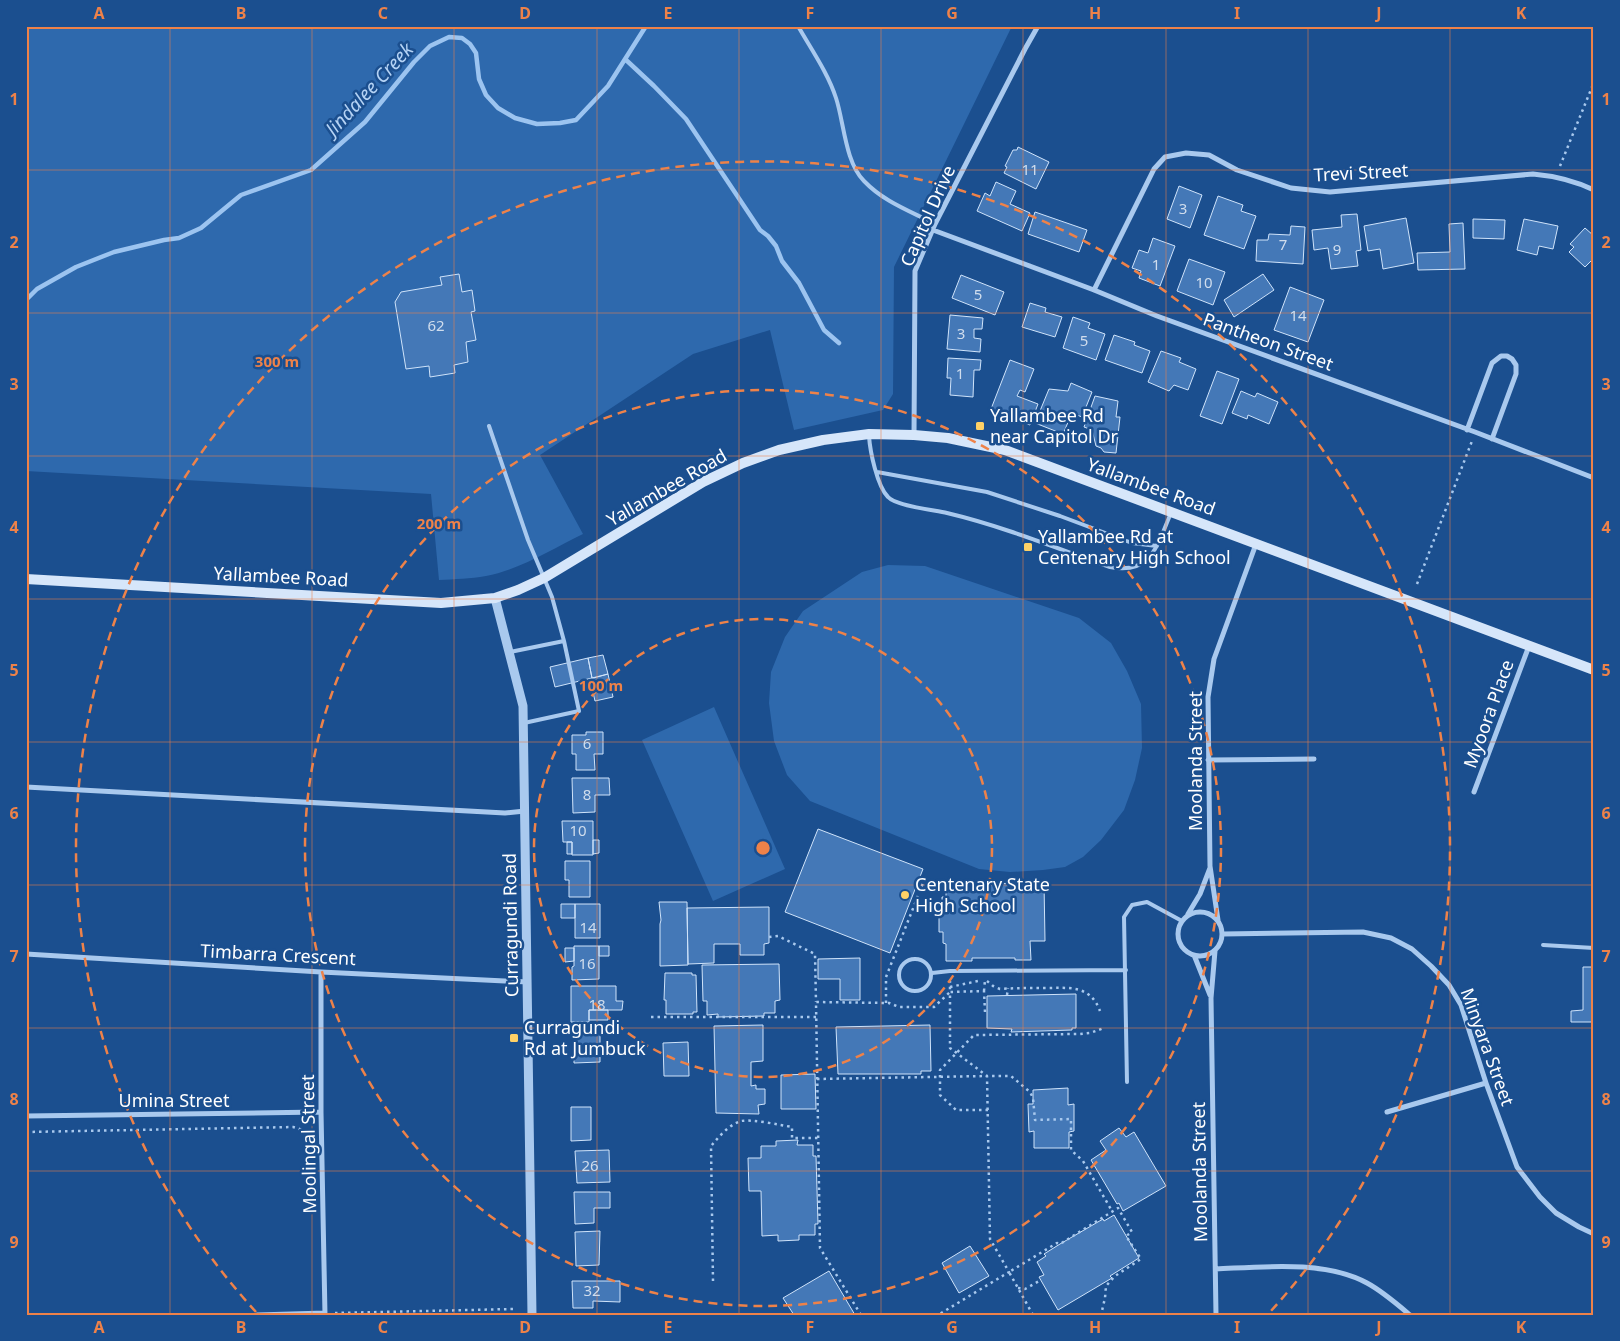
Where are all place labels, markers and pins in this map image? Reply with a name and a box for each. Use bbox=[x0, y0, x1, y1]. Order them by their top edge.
place label: Yallambee Rd near Capitol Dr bbox=[990, 403, 1119, 448]
marker: Yallambee Rd near Capitol Dr bbox=[974, 420, 986, 432]
place label: Yallambee Rd at Centenary High School bbox=[1038, 524, 1231, 569]
marker: Yallambee Rd at Centenary High School bbox=[1022, 541, 1034, 553]
centre of rings bbox=[754, 839, 772, 857]
place label: Centenary State High School bbox=[915, 872, 1050, 917]
marker: Centenary State High School bbox=[899, 889, 911, 901]
place label: Curragundi Rd at Jumbuck bbox=[524, 1015, 646, 1060]
marker: Curragundi Rd at Jumbuck bbox=[508, 1032, 520, 1044]

